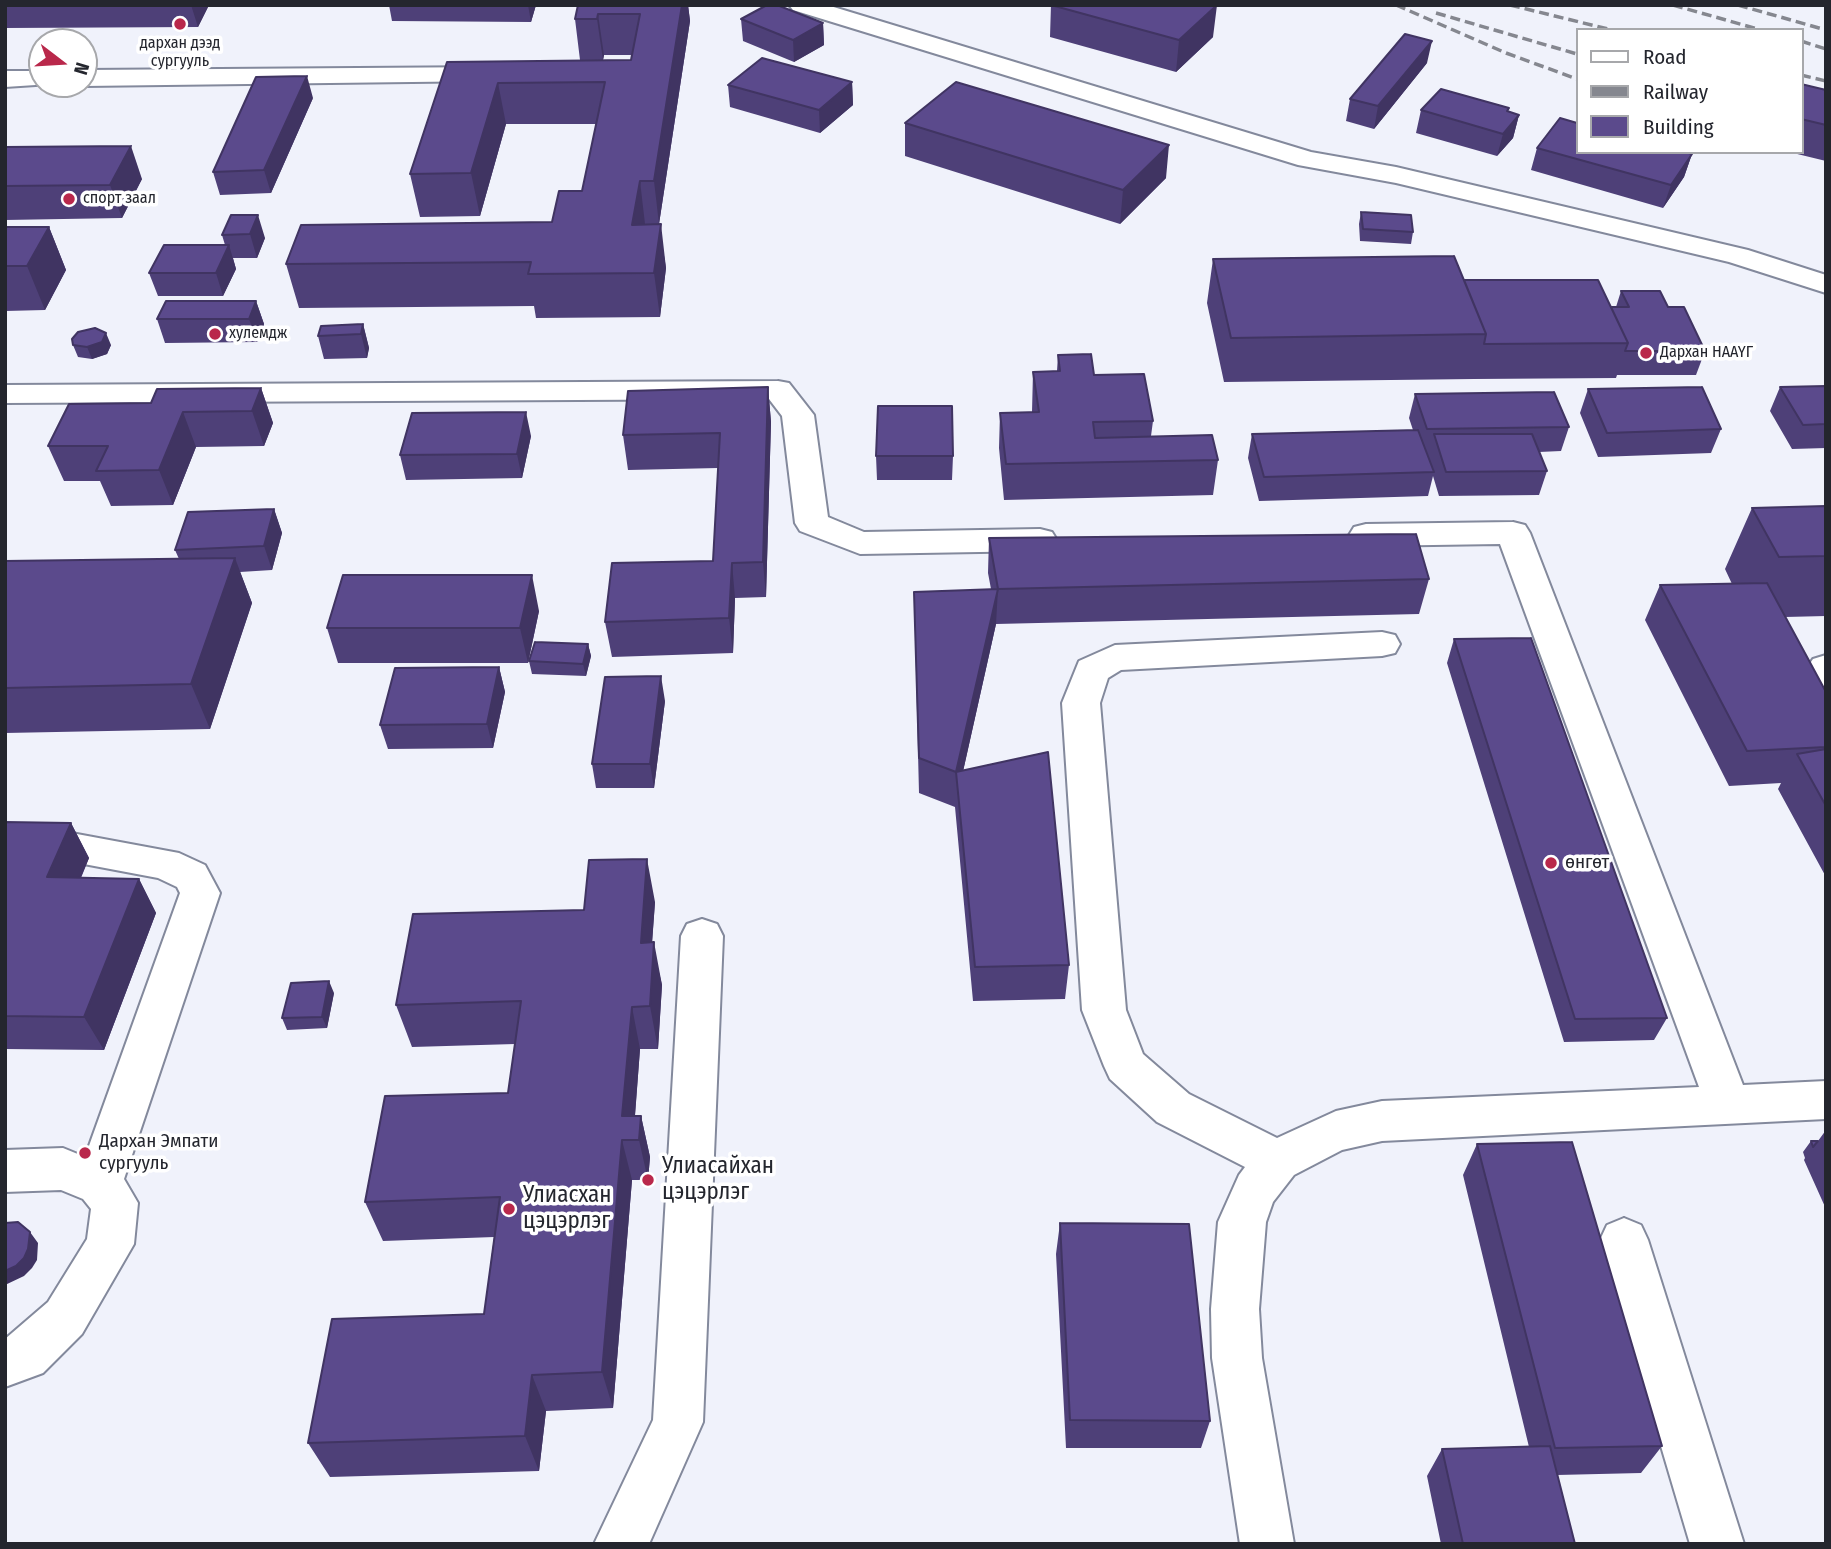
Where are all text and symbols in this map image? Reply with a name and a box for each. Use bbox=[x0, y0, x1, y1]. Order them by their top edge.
marker: дархан дээд сургууль bbox=[172, 16, 188, 32]
north arrow bbox=[28, 28, 98, 98]
legend bbox=[1576, 28, 1803, 154]
place label: дархан дээд сургууль bbox=[140, 34, 220, 72]
text: Road bbox=[1643, 44, 1687, 70]
text: N bbox=[69, 60, 94, 78]
text: Railway bbox=[1643, 79, 1708, 105]
text: Building bbox=[1643, 114, 1714, 140]
place label: спорт заал bbox=[83, 189, 156, 209]
marker: спорт заал bbox=[61, 191, 77, 207]
place label: хулемдж bbox=[229, 324, 287, 344]
marker: хулемдж bbox=[207, 326, 223, 342]
place label: Дархан НААҮГ bbox=[1660, 343, 1753, 363]
marker: Дархан НААҮГ bbox=[1638, 345, 1654, 361]
place label: өнгөт bbox=[1565, 852, 1609, 874]
marker: өнгөт bbox=[1543, 855, 1559, 871]
place label: Дархан Эмпати сургууль bbox=[99, 1131, 218, 1175]
marker: Дархан Эмпати сургууль bbox=[77, 1145, 93, 1161]
place label: Улиасайхан цэцэрлэг bbox=[662, 1153, 774, 1207]
marker: Улиасайхан цэцэрлэг bbox=[640, 1172, 656, 1188]
place label: Улиасхан цэцэрлэг bbox=[523, 1182, 612, 1236]
marker: Улиасхан цэцэрлэг bbox=[501, 1201, 517, 1217]

